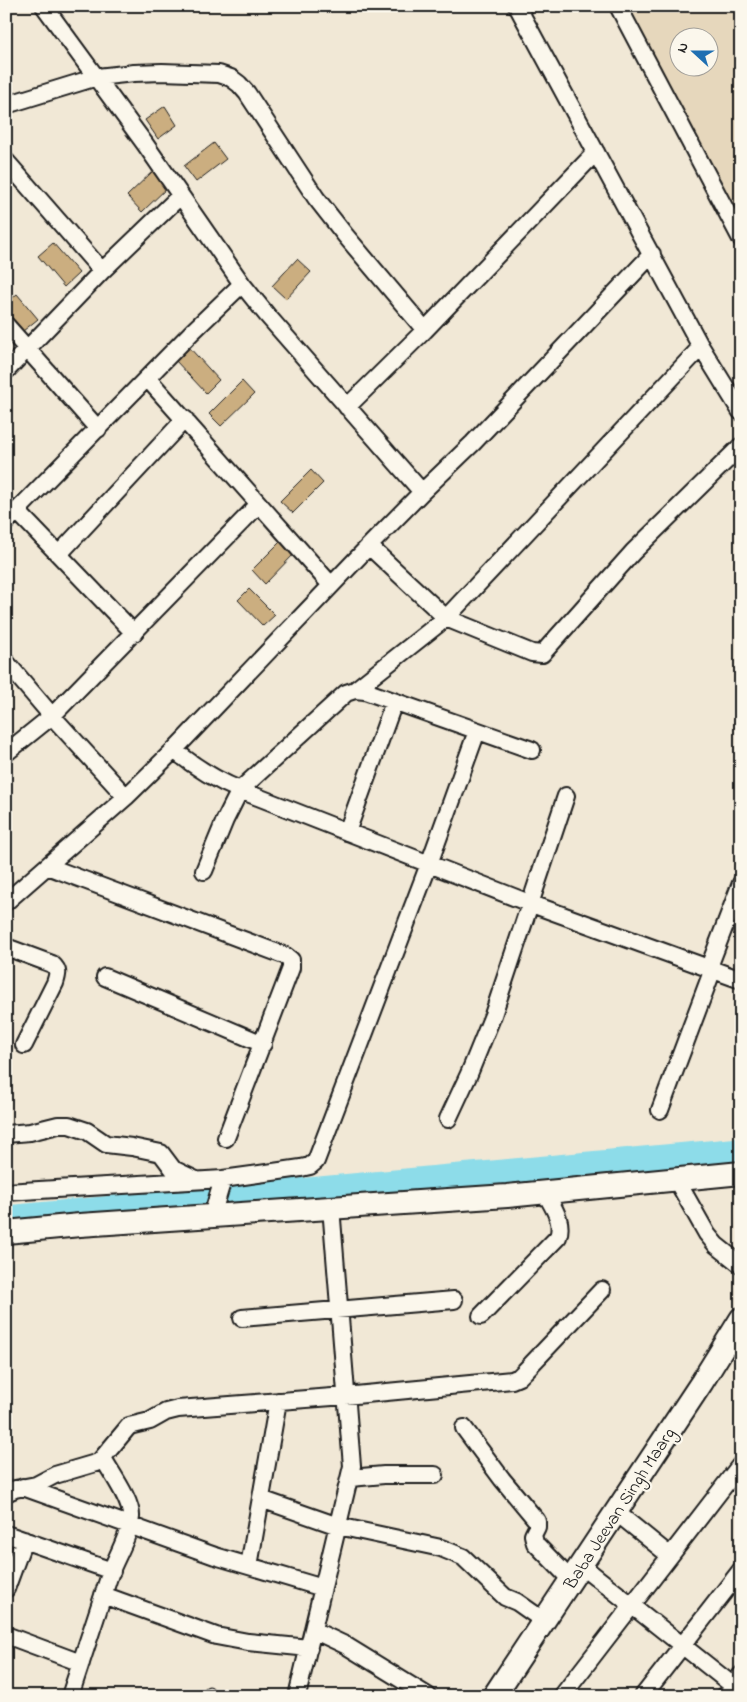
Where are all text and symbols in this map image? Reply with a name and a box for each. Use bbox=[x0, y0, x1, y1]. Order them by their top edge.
north arrow bbox=[670, 28, 720, 78]
text: N bbox=[672, 40, 695, 56]
street label: Baba Jeevan Singh Maarg bbox=[558, 1423, 684, 1597]

